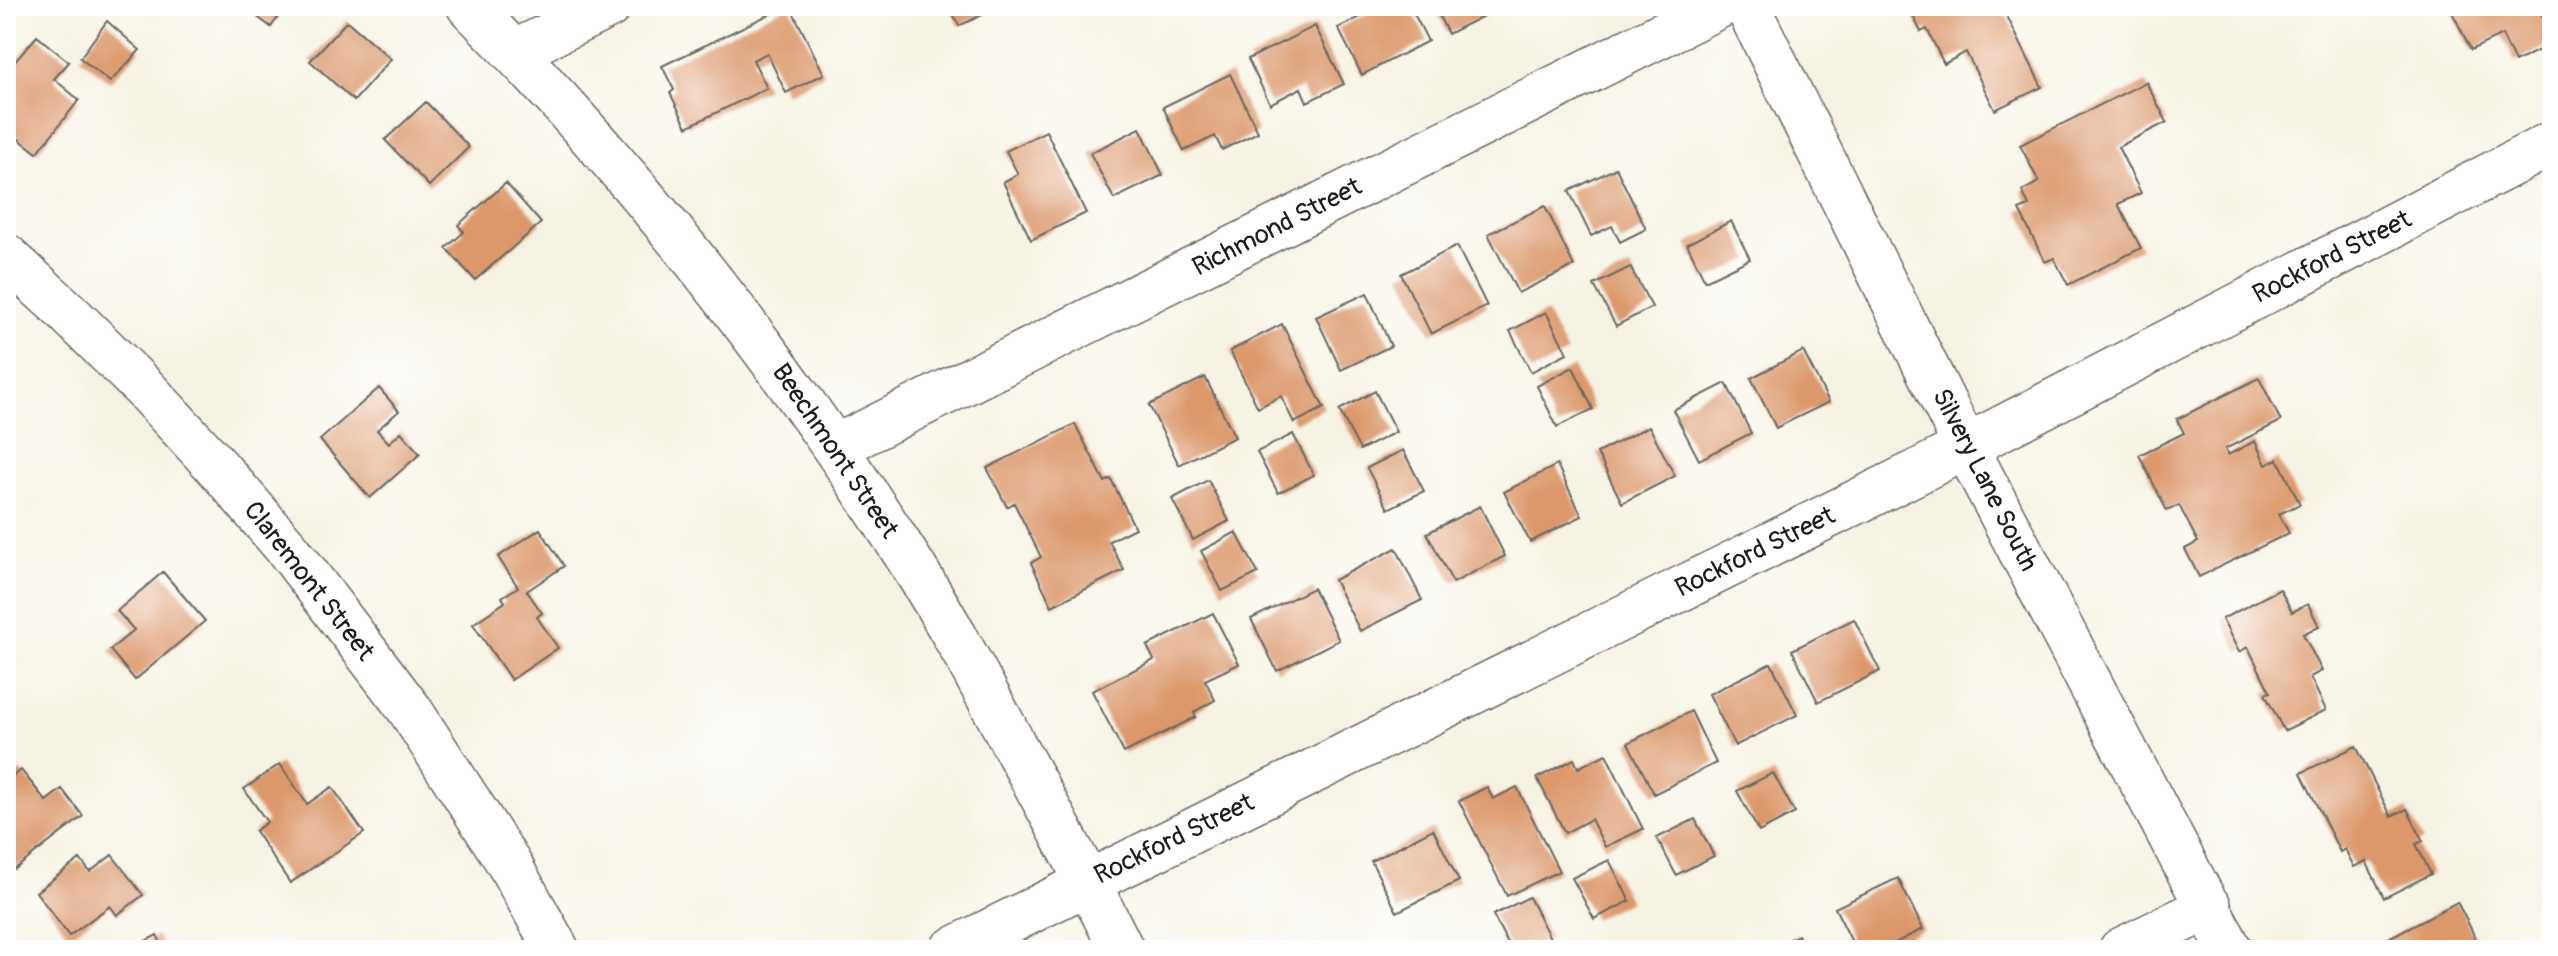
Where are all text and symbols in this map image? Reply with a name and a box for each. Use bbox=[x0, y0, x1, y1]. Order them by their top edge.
street label: Richmond Street bbox=[1187, 170, 1367, 283]
street label: Rockford Street bbox=[2247, 203, 2417, 311]
street label: Beechmont Street bbox=[765, 358, 905, 545]
street label: Silvery Lane South bbox=[1925, 383, 2045, 577]
street label: Claremont Street bbox=[237, 495, 381, 668]
street label: Rockford Street bbox=[1670, 499, 1841, 604]
street label: Rockford Street bbox=[1089, 786, 1260, 891]

